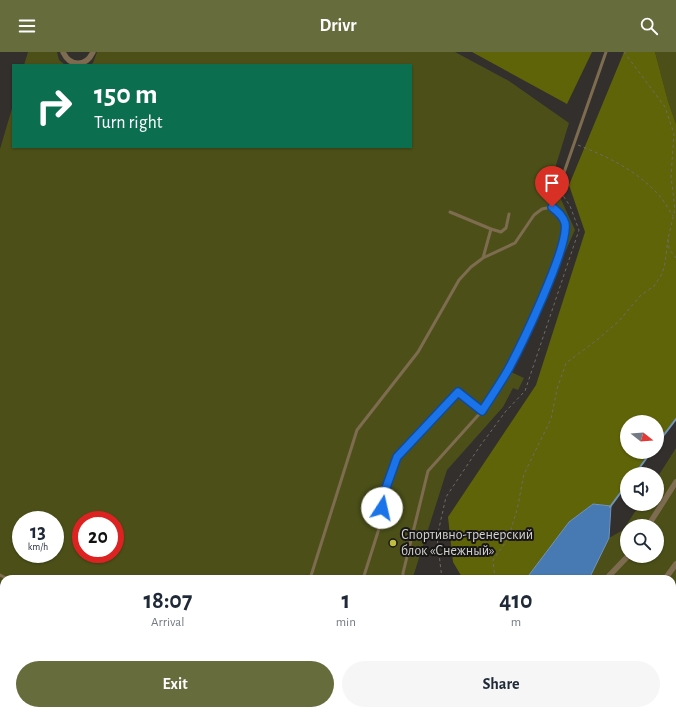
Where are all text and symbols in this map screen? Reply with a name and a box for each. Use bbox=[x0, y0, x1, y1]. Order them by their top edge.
icon: menu bbox=[16, 15, 38, 37]
icon: search bbox=[638, 15, 660, 37]
text: Drivr bbox=[320, 17, 356, 35]
icon: right bbox=[28, 80, 80, 132]
text: 150 m bbox=[94, 81, 158, 109]
text: Turn right bbox=[94, 114, 163, 132]
pin bbox=[535, 166, 569, 207]
icon: arrive bbox=[541, 172, 563, 194]
north arrow bbox=[620, 415, 664, 459]
map controls bbox=[620, 415, 664, 563]
button: sound bbox=[620, 467, 664, 511]
position arrow bbox=[361, 487, 403, 529]
speed limit sign: 20 bbox=[72, 511, 124, 563]
button: search bbox=[620, 519, 664, 563]
text: 13 bbox=[30, 522, 46, 542]
place label: Спортивно-тренерский блок «Снежный» bbox=[401, 528, 533, 558]
marker: Спортивно-тренерский блок «Снежный» bbox=[388, 538, 398, 548]
text: km/h bbox=[28, 542, 48, 552]
text: 18:07 bbox=[143, 589, 192, 613]
text: 1 bbox=[341, 589, 350, 613]
text: 410 bbox=[499, 589, 533, 613]
text: Arrival bbox=[151, 616, 185, 629]
text: min bbox=[336, 616, 356, 629]
text: m bbox=[511, 616, 521, 629]
button: Exit bbox=[16, 661, 334, 707]
button: Share bbox=[342, 661, 660, 707]

